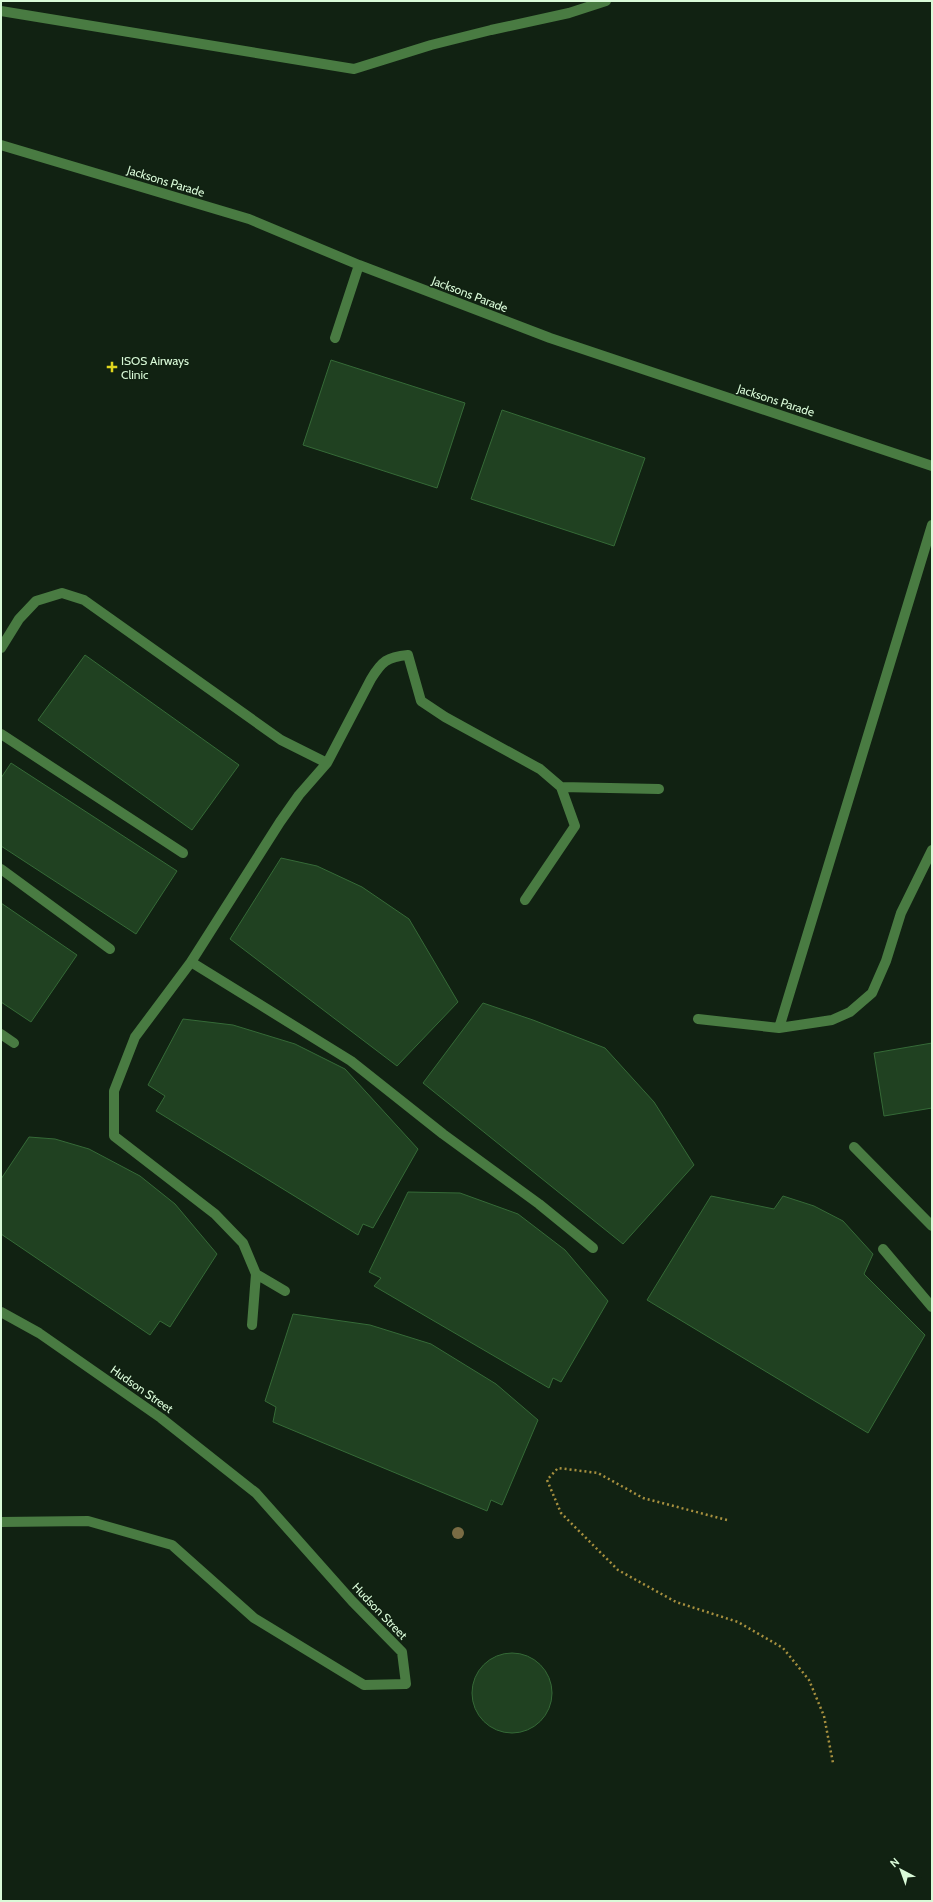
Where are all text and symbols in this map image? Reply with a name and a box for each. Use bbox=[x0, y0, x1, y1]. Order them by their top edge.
street label: Jacksons Parade bbox=[125, 162, 207, 200]
street label: Jacksons Parade bbox=[429, 272, 510, 315]
place label: ISOS Airways Clinic bbox=[121, 353, 189, 382]
marker: ISOS Airways Clinic bbox=[106, 361, 118, 373]
street label: Jacksons Parade bbox=[735, 380, 816, 420]
street label: Hudson Street bbox=[108, 1362, 176, 1416]
street label: Hudson Street bbox=[349, 1579, 411, 1643]
north arrow bbox=[881, 1850, 921, 1890]
text: N bbox=[887, 1855, 902, 1870]

